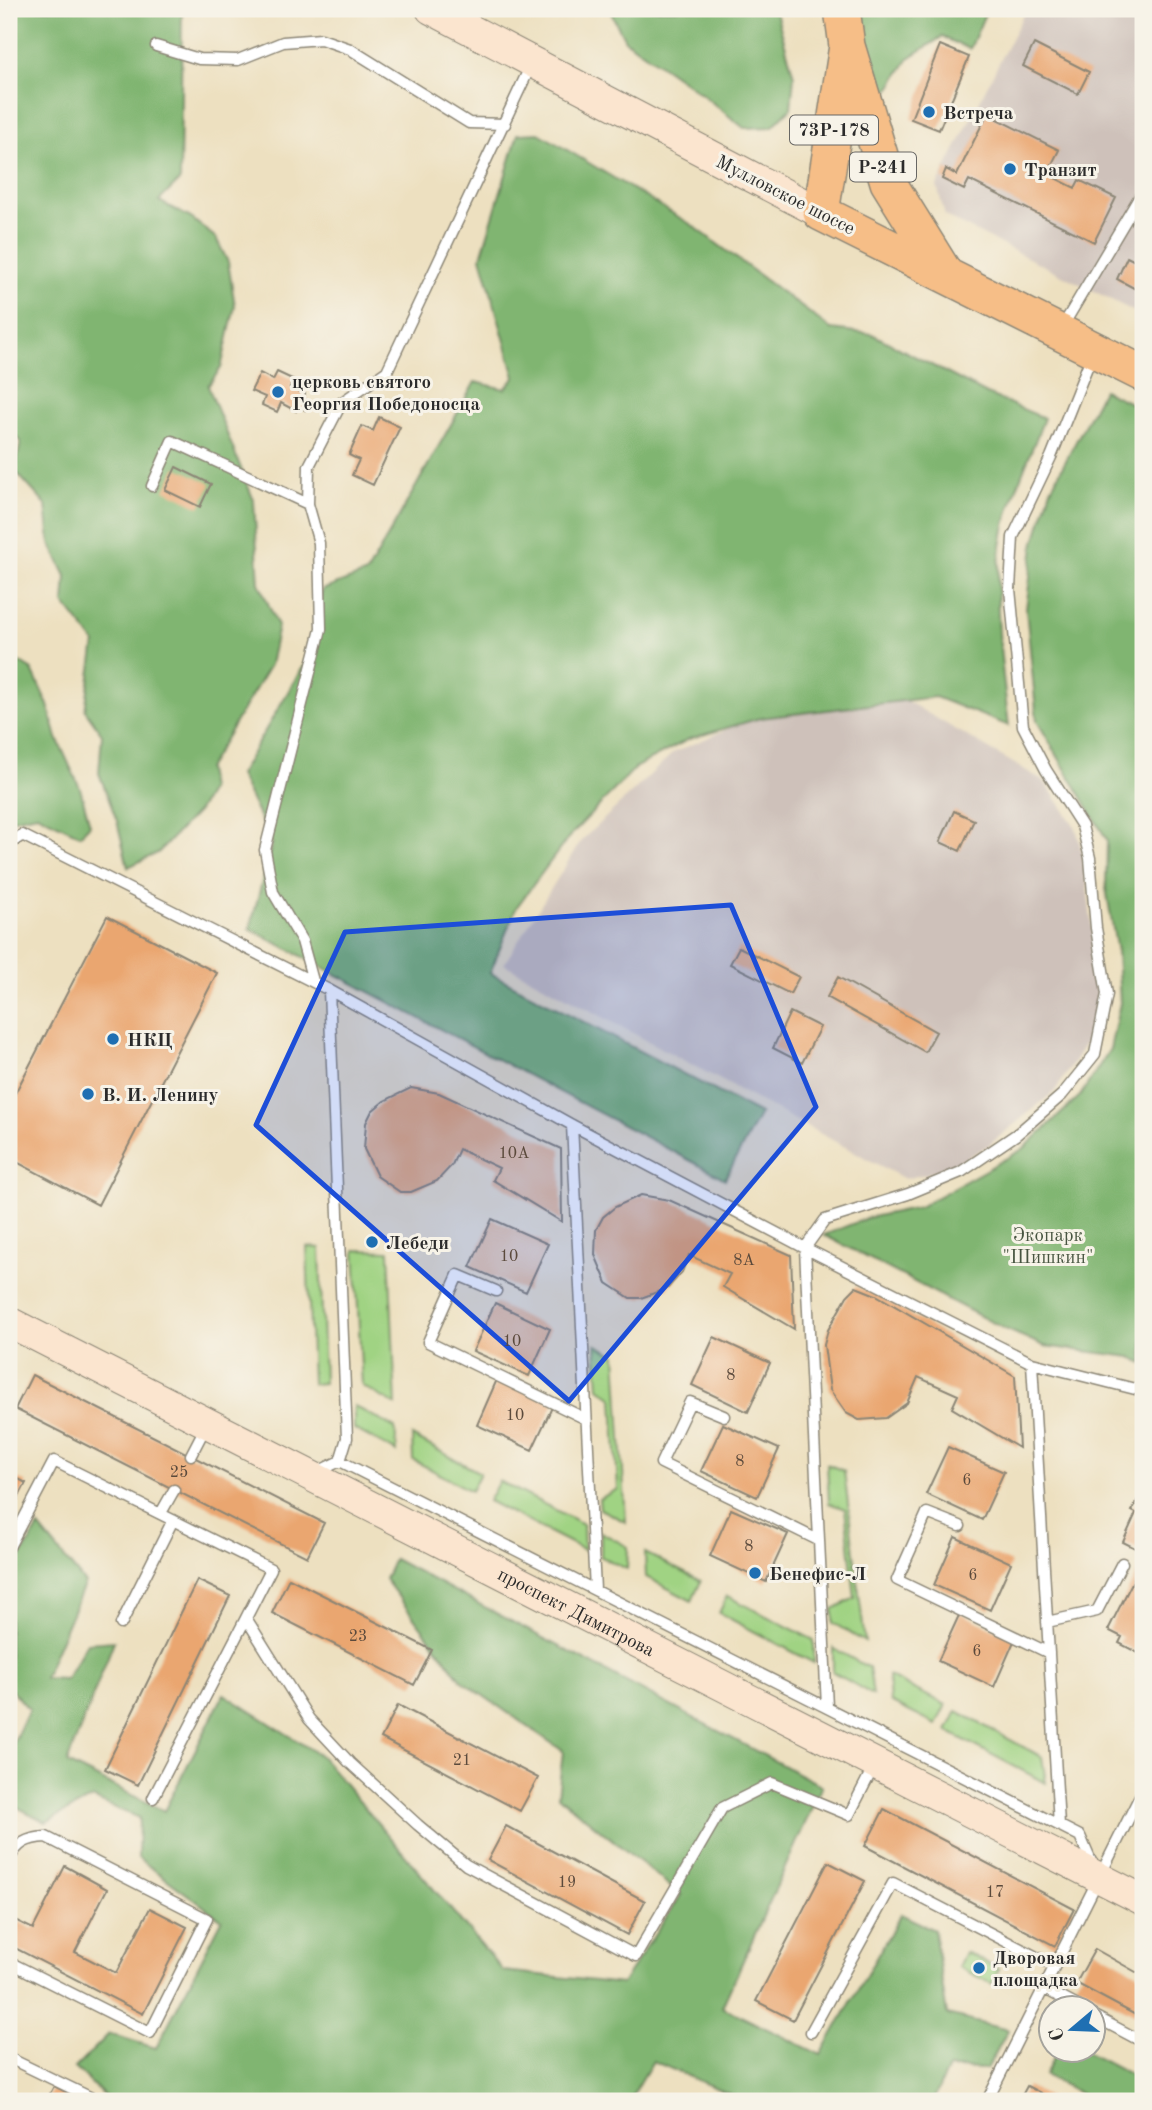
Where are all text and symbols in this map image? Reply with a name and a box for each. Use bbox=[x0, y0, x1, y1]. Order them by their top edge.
marker: Встреча bbox=[921, 104, 937, 120]
place label: Встреча bbox=[943, 105, 1014, 124]
road number: 73Р-178 bbox=[790, 116, 878, 145]
road number: Р-241 bbox=[850, 152, 916, 182]
street label: Мулловское шоссе bbox=[712, 153, 857, 239]
marker: Транзит bbox=[1002, 161, 1018, 177]
place label: Транзит bbox=[1024, 162, 1097, 181]
place label: церковь святого Георгия Победоносца bbox=[292, 374, 480, 415]
marker: церковь святого Георгия Победоносца bbox=[270, 384, 286, 400]
marker: НКЦ bbox=[105, 1031, 121, 1047]
place label: НКЦ bbox=[127, 1032, 173, 1051]
marker: В. И. Ленину bbox=[80, 1086, 96, 1102]
place label: В. И. Ленину bbox=[102, 1087, 219, 1106]
house number: 10А bbox=[499, 1146, 529, 1162]
park label: Экопарк "Шишкин" bbox=[1003, 1227, 1093, 1268]
marker: Лебеди bbox=[364, 1234, 380, 1250]
place label: Лебеди bbox=[386, 1235, 449, 1254]
house number: 10 bbox=[500, 1249, 518, 1265]
house number: 8А bbox=[733, 1253, 755, 1269]
house number: 10 bbox=[503, 1334, 521, 1350]
house number: 8 bbox=[726, 1368, 736, 1384]
house number: 10 bbox=[506, 1408, 524, 1424]
house number: 8 bbox=[735, 1454, 745, 1470]
house number: 25 bbox=[170, 1465, 188, 1481]
house number: 6 bbox=[962, 1473, 972, 1489]
house number: 8 bbox=[744, 1539, 754, 1555]
marker: Бенефис-Л bbox=[747, 1565, 763, 1581]
street label: проспект Димитрова bbox=[494, 1566, 657, 1662]
place label: Бенефис-Л bbox=[769, 1566, 866, 1585]
house number: 6 bbox=[968, 1568, 978, 1584]
house number: 23 bbox=[349, 1629, 367, 1645]
house number: 6 bbox=[972, 1644, 982, 1660]
house number: 21 bbox=[453, 1753, 471, 1769]
house number: 19 bbox=[558, 1875, 576, 1891]
house number: 17 bbox=[986, 1885, 1004, 1901]
place label: Дворовая площадка bbox=[993, 1950, 1078, 1991]
marker: Дворовая площадка bbox=[971, 1960, 987, 1976]
north arrow bbox=[1036, 1994, 1106, 2064]
text: С bbox=[1047, 2025, 1069, 2043]

